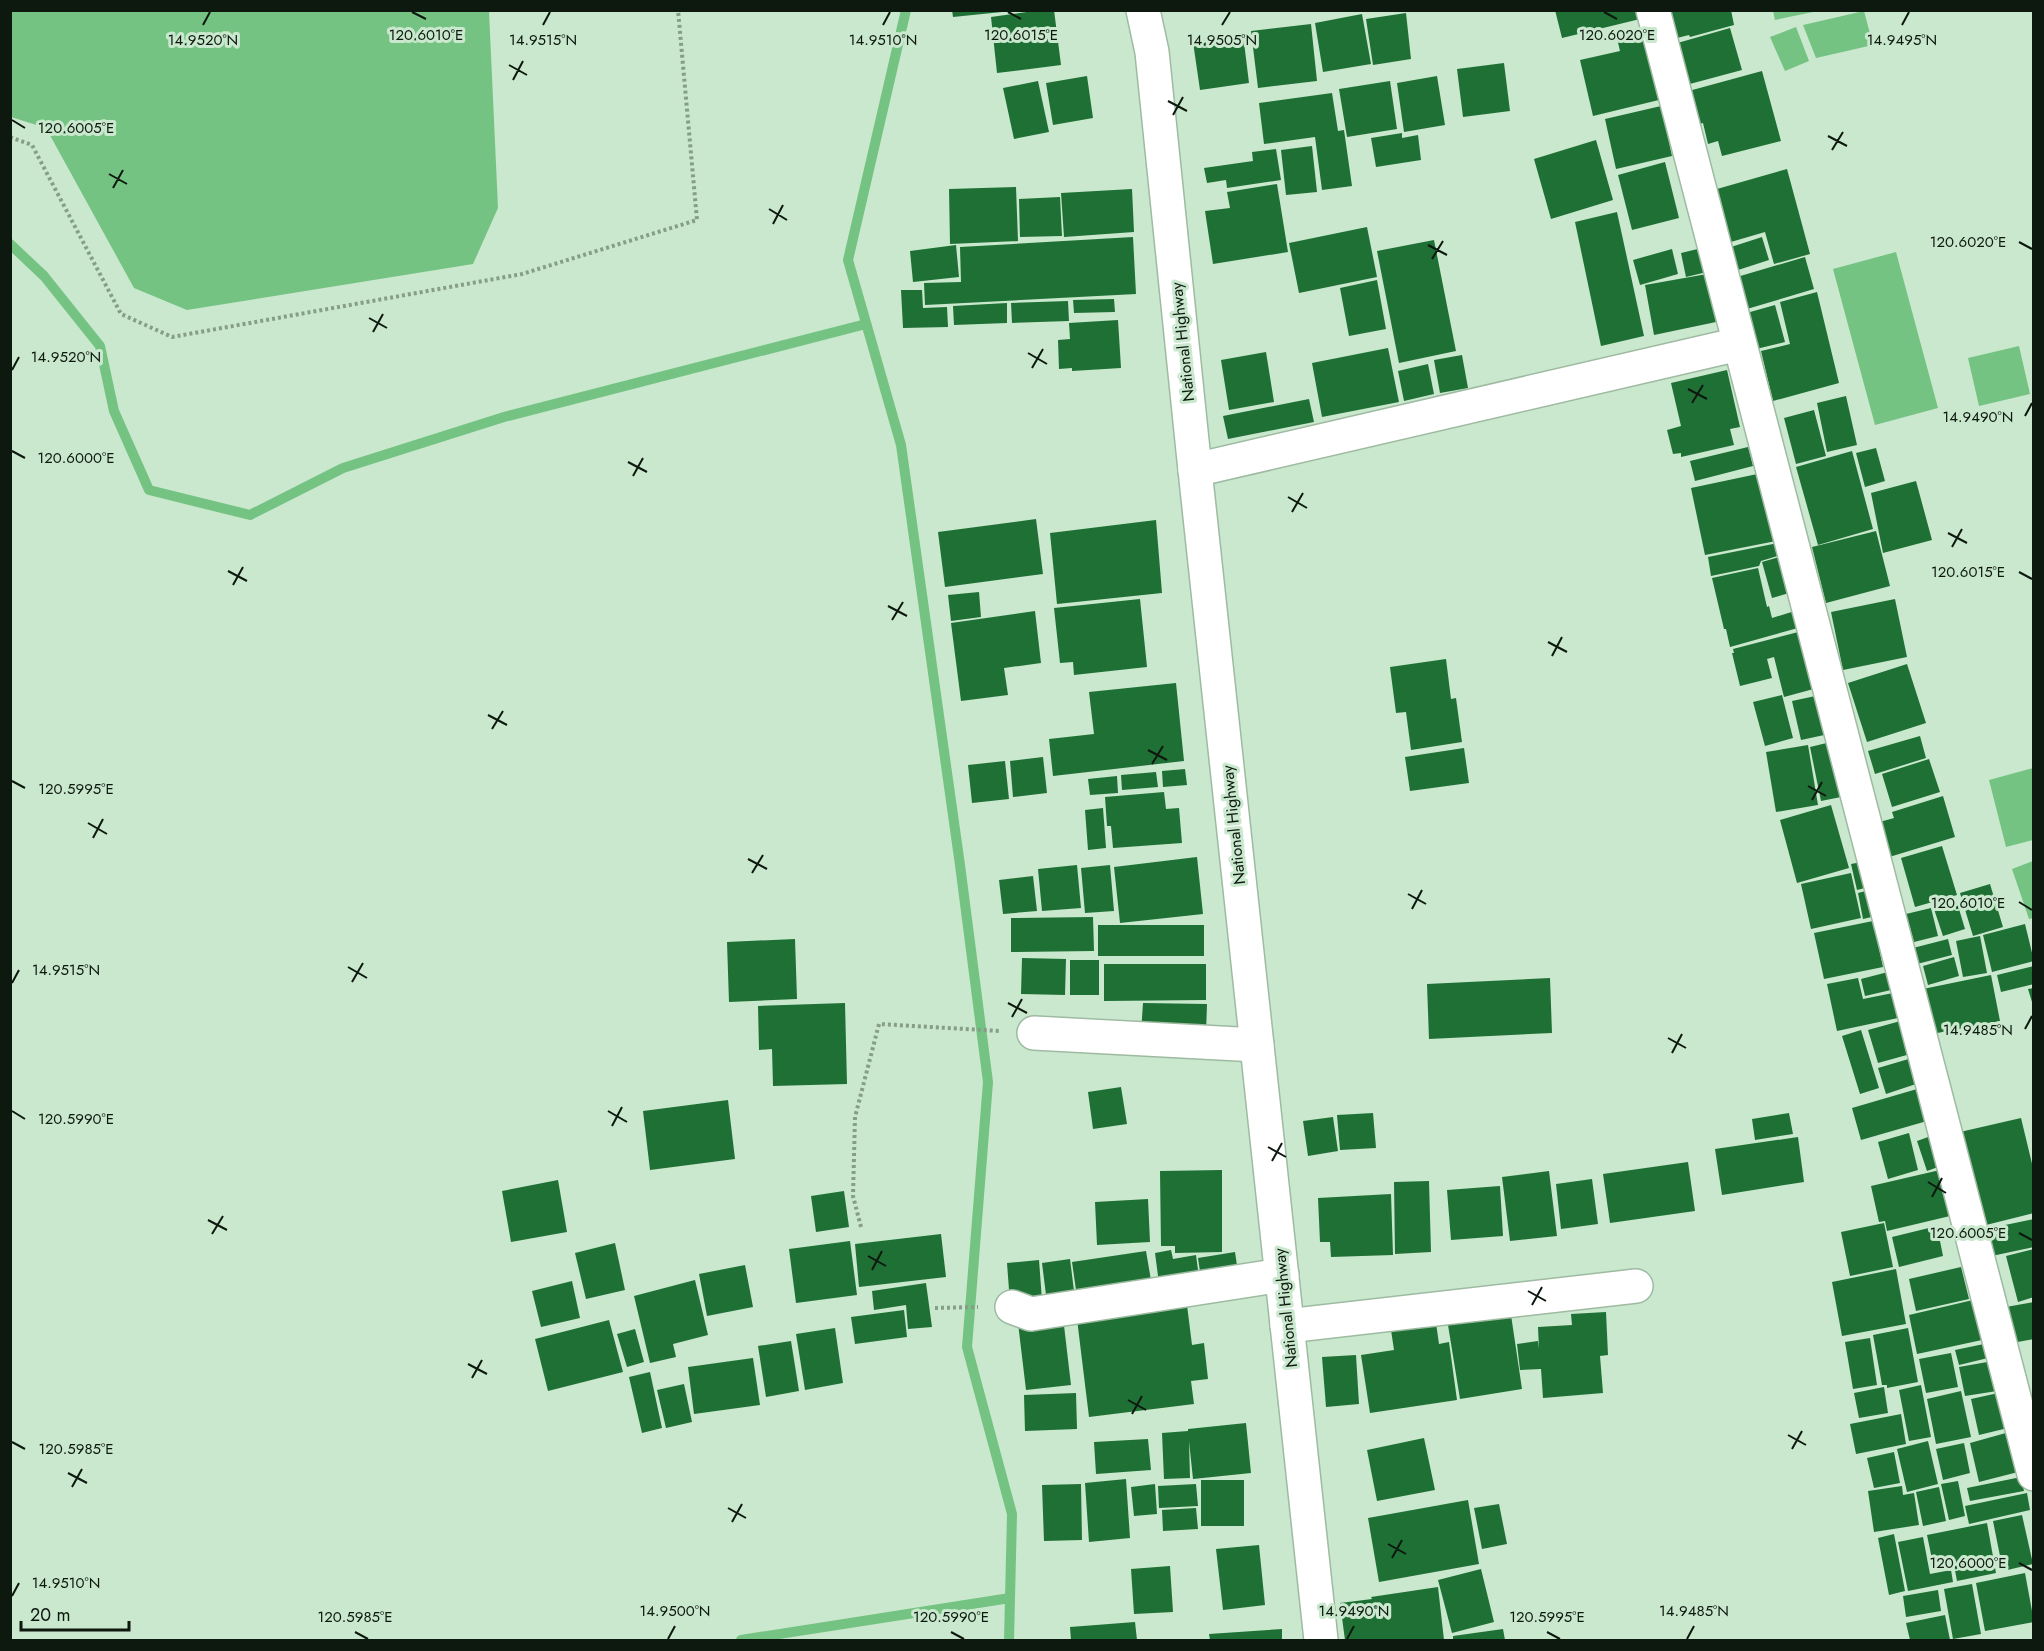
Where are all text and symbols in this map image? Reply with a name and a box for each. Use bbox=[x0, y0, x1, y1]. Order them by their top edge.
text: 120.6010°E bbox=[389, 24, 463, 46]
text: 120.6015°E bbox=[984, 24, 1058, 46]
text: 120.6020°E bbox=[1579, 24, 1655, 46]
text: 14.9520°N bbox=[168, 29, 238, 51]
text: 14.9515°N bbox=[509, 29, 577, 51]
text: 14.9510°N bbox=[849, 29, 917, 51]
text: 14.9505°N bbox=[1187, 29, 1257, 51]
text: 14.9495°N bbox=[1867, 29, 1937, 51]
text: 120.6005°E bbox=[38, 117, 114, 139]
text: 120.6020°E bbox=[1930, 231, 2006, 253]
street label: National Highway bbox=[1165, 280, 1200, 403]
text: 14.9520°N bbox=[31, 346, 101, 368]
text: 14.9490°N bbox=[1943, 406, 2013, 428]
text: 120.6000°E bbox=[38, 447, 114, 469]
text: 120.6015°E bbox=[1931, 561, 2005, 583]
street label: National Highway bbox=[1216, 763, 1251, 886]
text: 120.5995°E bbox=[38, 778, 114, 800]
text: 120.6010°E bbox=[1931, 892, 2005, 914]
text: 14.9515°N bbox=[32, 959, 100, 981]
text: 14.9485°N bbox=[1943, 1019, 2013, 1041]
text: 120.5990°E bbox=[38, 1108, 114, 1130]
text: 120.6005°E bbox=[1930, 1222, 2006, 1244]
street label: National Highway bbox=[1268, 1246, 1303, 1369]
text: 120.5985°E bbox=[39, 1438, 113, 1460]
text: 120.6000°E bbox=[1930, 1552, 2006, 1574]
text: 14.9510°N bbox=[32, 1572, 100, 1594]
scale bar bbox=[21, 1594, 129, 1632]
text: 14.9500°N bbox=[640, 1600, 710, 1622]
text: 14.9490°N bbox=[1319, 1600, 1389, 1622]
text: 14.9485°N bbox=[1659, 1600, 1729, 1622]
text: 20 m bbox=[30, 1602, 70, 1628]
text: 120.5985°E bbox=[318, 1606, 392, 1628]
text: 120.5990°E bbox=[913, 1606, 989, 1628]
text: 120.5995°E bbox=[1509, 1606, 1585, 1628]

